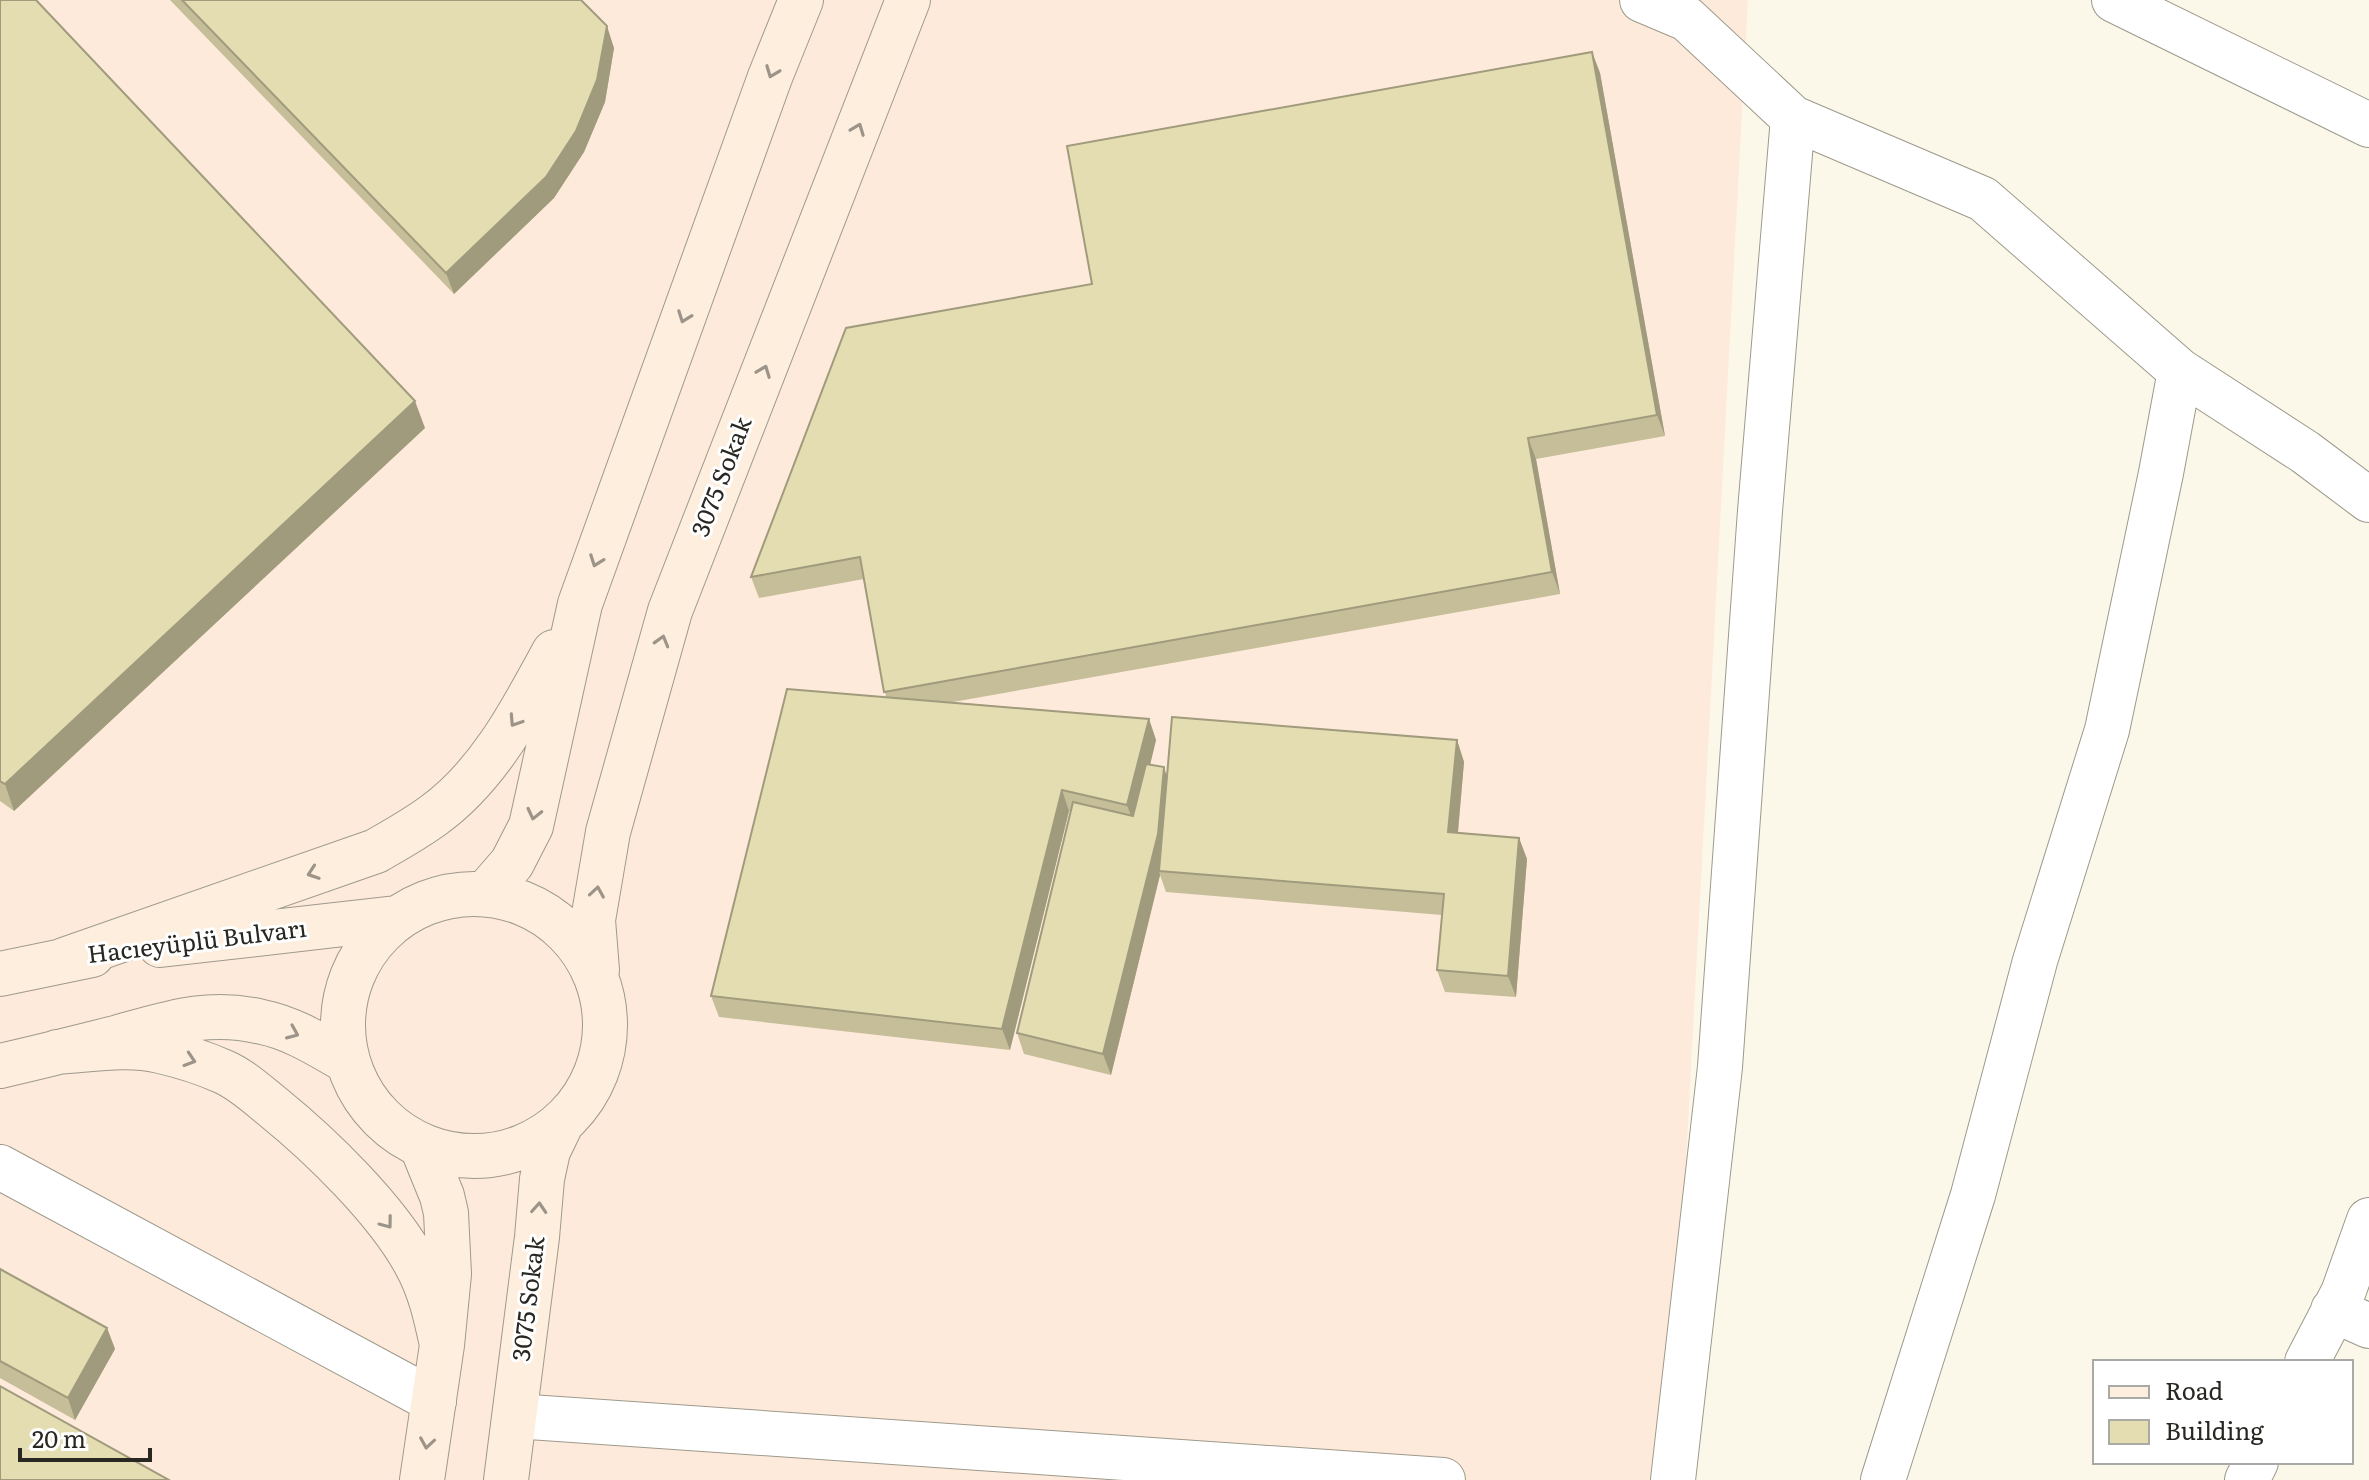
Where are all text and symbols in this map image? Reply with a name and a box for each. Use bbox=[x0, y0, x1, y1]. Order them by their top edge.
one-way arrow bbox=[765, 64, 782, 78]
one-way arrow bbox=[848, 123, 865, 137]
one-way arrow bbox=[677, 309, 694, 323]
one-way arrow bbox=[754, 365, 770, 379]
street label: 3075 Sokak bbox=[681, 411, 759, 541]
one-way arrow bbox=[589, 554, 605, 568]
one-way arrow bbox=[653, 634, 669, 648]
one-way arrow bbox=[510, 712, 525, 727]
one-way arrow bbox=[526, 806, 543, 820]
one-way arrow bbox=[307, 864, 321, 880]
one-way arrow bbox=[588, 886, 605, 899]
street label: Hacıeyüplü Bulvarı bbox=[85, 909, 308, 970]
one-way arrow bbox=[285, 1024, 300, 1040]
one-way arrow bbox=[182, 1050, 196, 1066]
one-way arrow bbox=[531, 1201, 548, 1214]
one-way arrow bbox=[378, 1214, 392, 1228]
street label: 3075 Sokak bbox=[501, 1234, 552, 1363]
legend bbox=[2093, 1360, 2353, 1464]
text: Road bbox=[2165, 1372, 2224, 1407]
scale bar bbox=[20, 1412, 150, 1462]
text: Building bbox=[2165, 1412, 2264, 1447]
text: 20 m bbox=[32, 1420, 86, 1455]
one-way arrow bbox=[420, 1436, 437, 1449]

